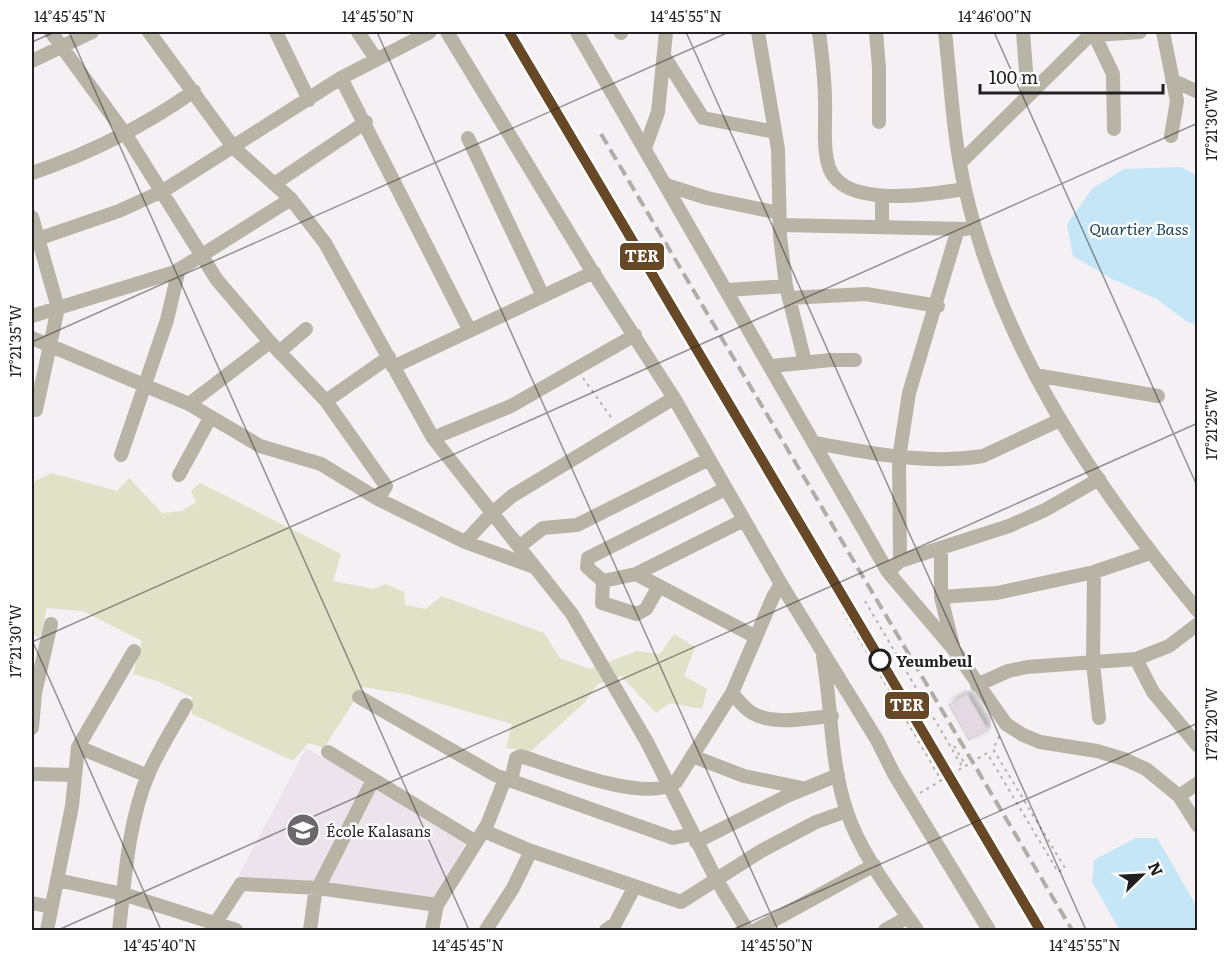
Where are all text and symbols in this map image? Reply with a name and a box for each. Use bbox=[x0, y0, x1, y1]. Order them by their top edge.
text: 14°45'45"N bbox=[34, 4, 106, 27]
text: 14°45'50"N bbox=[342, 4, 414, 27]
text: 14°45'55"N bbox=[650, 4, 722, 27]
text: 14°46'00"N bbox=[958, 4, 1032, 27]
scale bar bbox=[980, 57, 1163, 95]
text: 100 m bbox=[989, 63, 1038, 90]
text: 17°21'30"W bbox=[1199, 86, 1222, 161]
water label: Quartier Bass bbox=[1089, 216, 1189, 240]
line badge: TER bbox=[619, 242, 665, 271]
text: TER bbox=[625, 243, 659, 267]
text: 17°21'35"W bbox=[3, 304, 26, 377]
text: 17°21'25"W bbox=[1199, 387, 1222, 460]
text: 17°21'30"W bbox=[3, 603, 26, 678]
marker: Yeumbeul bbox=[869, 649, 891, 671]
place label: Yeumbeul bbox=[896, 649, 973, 672]
text: 17°21'20"W bbox=[1199, 687, 1222, 761]
line badge: TER bbox=[884, 691, 930, 720]
text: TER bbox=[890, 692, 924, 716]
school or university icon: École Kalasans bbox=[285, 812, 321, 848]
place label: École Kalasans bbox=[326, 819, 431, 842]
north arrow bbox=[1112, 845, 1172, 905]
text: N bbox=[1143, 857, 1170, 880]
text: 14°45'40"N bbox=[123, 933, 197, 956]
text: 14°45'45"N bbox=[432, 933, 504, 956]
text: 14°45'50"N bbox=[741, 933, 813, 956]
text: 14°45'55"N bbox=[1049, 933, 1121, 956]

